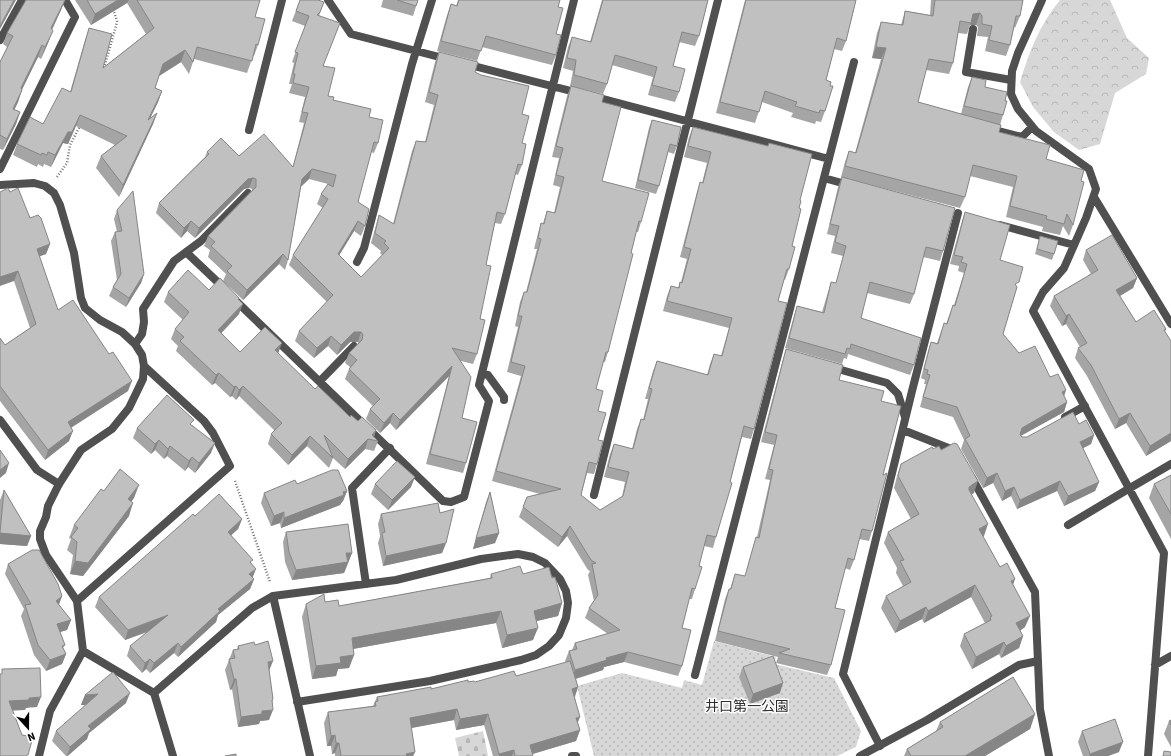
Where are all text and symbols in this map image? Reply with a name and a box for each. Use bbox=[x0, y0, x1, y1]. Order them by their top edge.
park label: 井口第一公園 bbox=[705, 697, 789, 717]
north arrow bbox=[8, 708, 48, 748]
text: N bbox=[25, 729, 38, 745]

